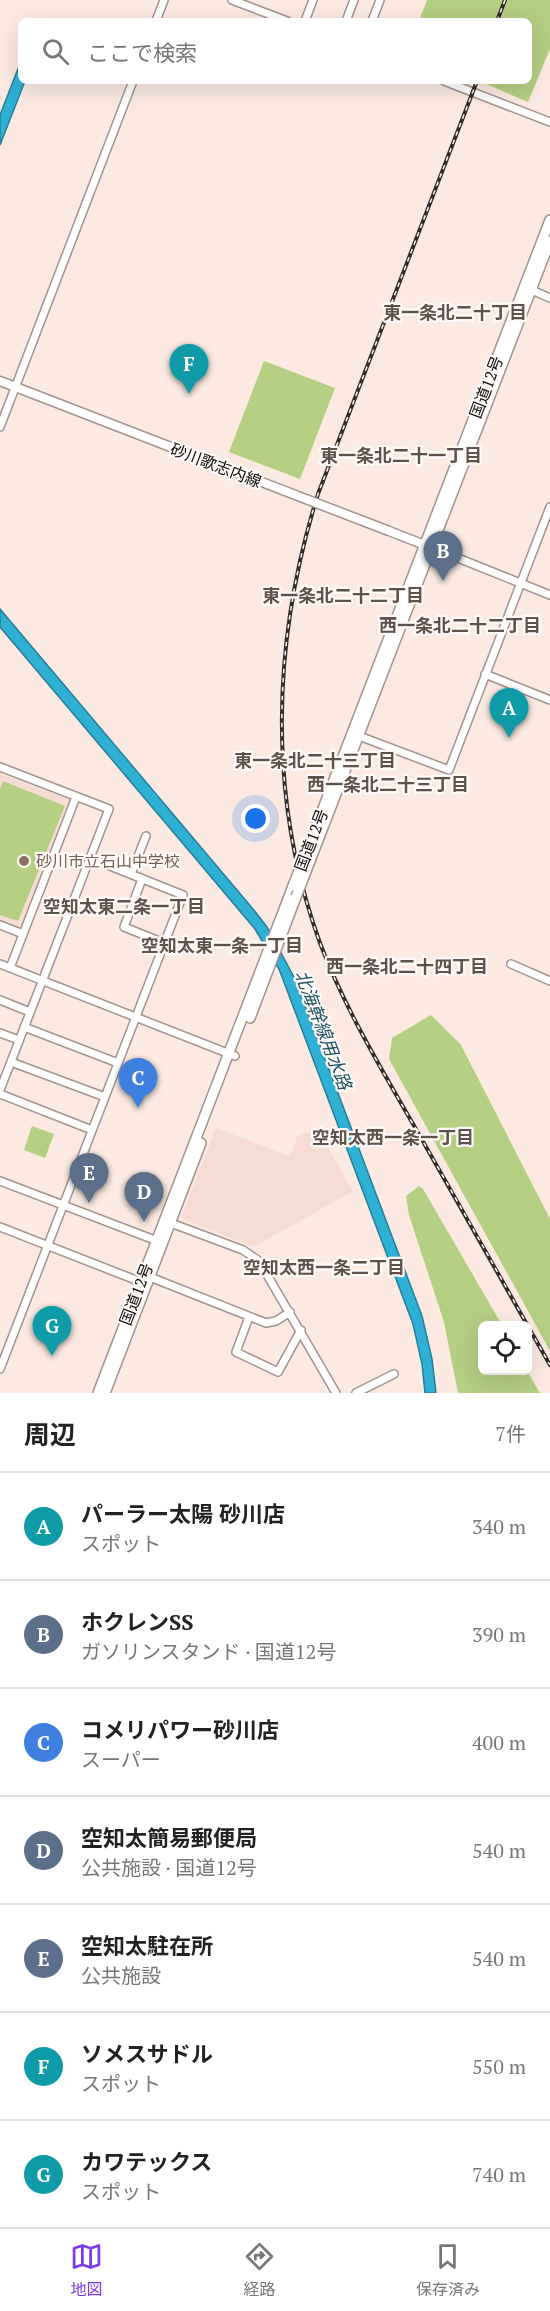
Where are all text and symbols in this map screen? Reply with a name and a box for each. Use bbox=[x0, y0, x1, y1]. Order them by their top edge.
search box bbox=[18, 18, 532, 84]
icon: search bbox=[39, 35, 72, 68]
text: ここで検索 bbox=[87, 38, 197, 67]
district label: 東一条北二十丁目 bbox=[383, 300, 527, 324]
pin: F bbox=[170, 344, 208, 394]
street label: 国道12号 bbox=[464, 353, 508, 421]
street label: 砂川歌志内線 bbox=[167, 438, 265, 492]
district label: 東一条北二十一丁目 bbox=[320, 443, 482, 467]
pin: B bbox=[424, 532, 462, 581]
district label: 東一条北二十二丁目 bbox=[262, 583, 424, 607]
district label: 西一条北二十二丁目 bbox=[379, 613, 541, 637]
pin: A bbox=[490, 688, 528, 738]
district label: 東一条北二十三丁目 bbox=[234, 748, 396, 772]
district label: 西一条北二十三丁目 bbox=[307, 772, 469, 796]
your location bbox=[241, 804, 270, 833]
street label: 国道12号 bbox=[289, 806, 333, 874]
place label: 砂川市立石山中学校 bbox=[36, 850, 180, 872]
marker: 砂川市立石山中学校 bbox=[17, 854, 31, 868]
district label: 空知太東二条一丁目 bbox=[43, 894, 205, 918]
district label: 空知太東一条一丁目 bbox=[141, 933, 303, 957]
district label: 西一条北二十四丁目 bbox=[326, 954, 488, 978]
water label: 北海幹線用水路 bbox=[290, 967, 358, 1095]
pin: C bbox=[118, 1058, 158, 1108]
district label: 空知太西一条一丁目 bbox=[312, 1125, 474, 1149]
pin: E bbox=[70, 1154, 109, 1203]
pin: D bbox=[124, 1172, 164, 1222]
district label: 空知太西一条二丁目 bbox=[243, 1255, 405, 1279]
street label: 国道12号 bbox=[114, 1260, 158, 1328]
pin: G bbox=[32, 1306, 72, 1356]
map controls bbox=[478, 1321, 532, 1375]
button: locate bbox=[478, 1321, 532, 1375]
text: 周辺 bbox=[24, 1417, 76, 1451]
text: 7件 bbox=[495, 1420, 526, 1447]
text: パーラー太陽 砂川店 bbox=[81, 1499, 285, 1528]
text: A bbox=[36, 1513, 51, 1540]
text: 340 m bbox=[472, 1513, 526, 1540]
text: スポット bbox=[81, 1530, 161, 1557]
text: ホクレンSS bbox=[81, 1607, 194, 1636]
text: B bbox=[37, 1621, 50, 1648]
text: 390 m bbox=[472, 1621, 526, 1648]
text: ガソリンスタンド · 国道12号 bbox=[81, 1638, 336, 1665]
text: コメリパワー砂川店 bbox=[81, 1715, 279, 1744]
text: C bbox=[37, 1729, 50, 1756]
text: 400 m bbox=[472, 1729, 526, 1756]
text: スーパー bbox=[81, 1746, 161, 1773]
text: 空知太簡易郵便局 bbox=[81, 1823, 257, 1852]
text: D bbox=[36, 1837, 51, 1864]
text: 540 m bbox=[472, 1837, 526, 1864]
text: 公共施設 · 国道12号 bbox=[81, 1854, 257, 1881]
text: 空知太駐在所 bbox=[81, 1931, 213, 1960]
text: E bbox=[37, 1945, 50, 1972]
text: 540 m bbox=[472, 1945, 526, 1972]
text: 公共施設 bbox=[81, 1962, 161, 1989]
text: ソメスサドル bbox=[81, 2039, 213, 2068]
text: F bbox=[38, 2053, 49, 2080]
text: 550 m bbox=[472, 2053, 526, 2080]
text: スポット bbox=[81, 2070, 161, 2097]
text: カワテックス bbox=[81, 2147, 212, 2176]
text: G bbox=[36, 2161, 51, 2188]
text: 740 m bbox=[472, 2161, 526, 2188]
text: スポット bbox=[81, 2178, 161, 2205]
tab: 地図 bbox=[70, 2240, 103, 2300]
tab: 経路 bbox=[243, 2240, 276, 2300]
tab: 保存済み bbox=[416, 2240, 480, 2300]

